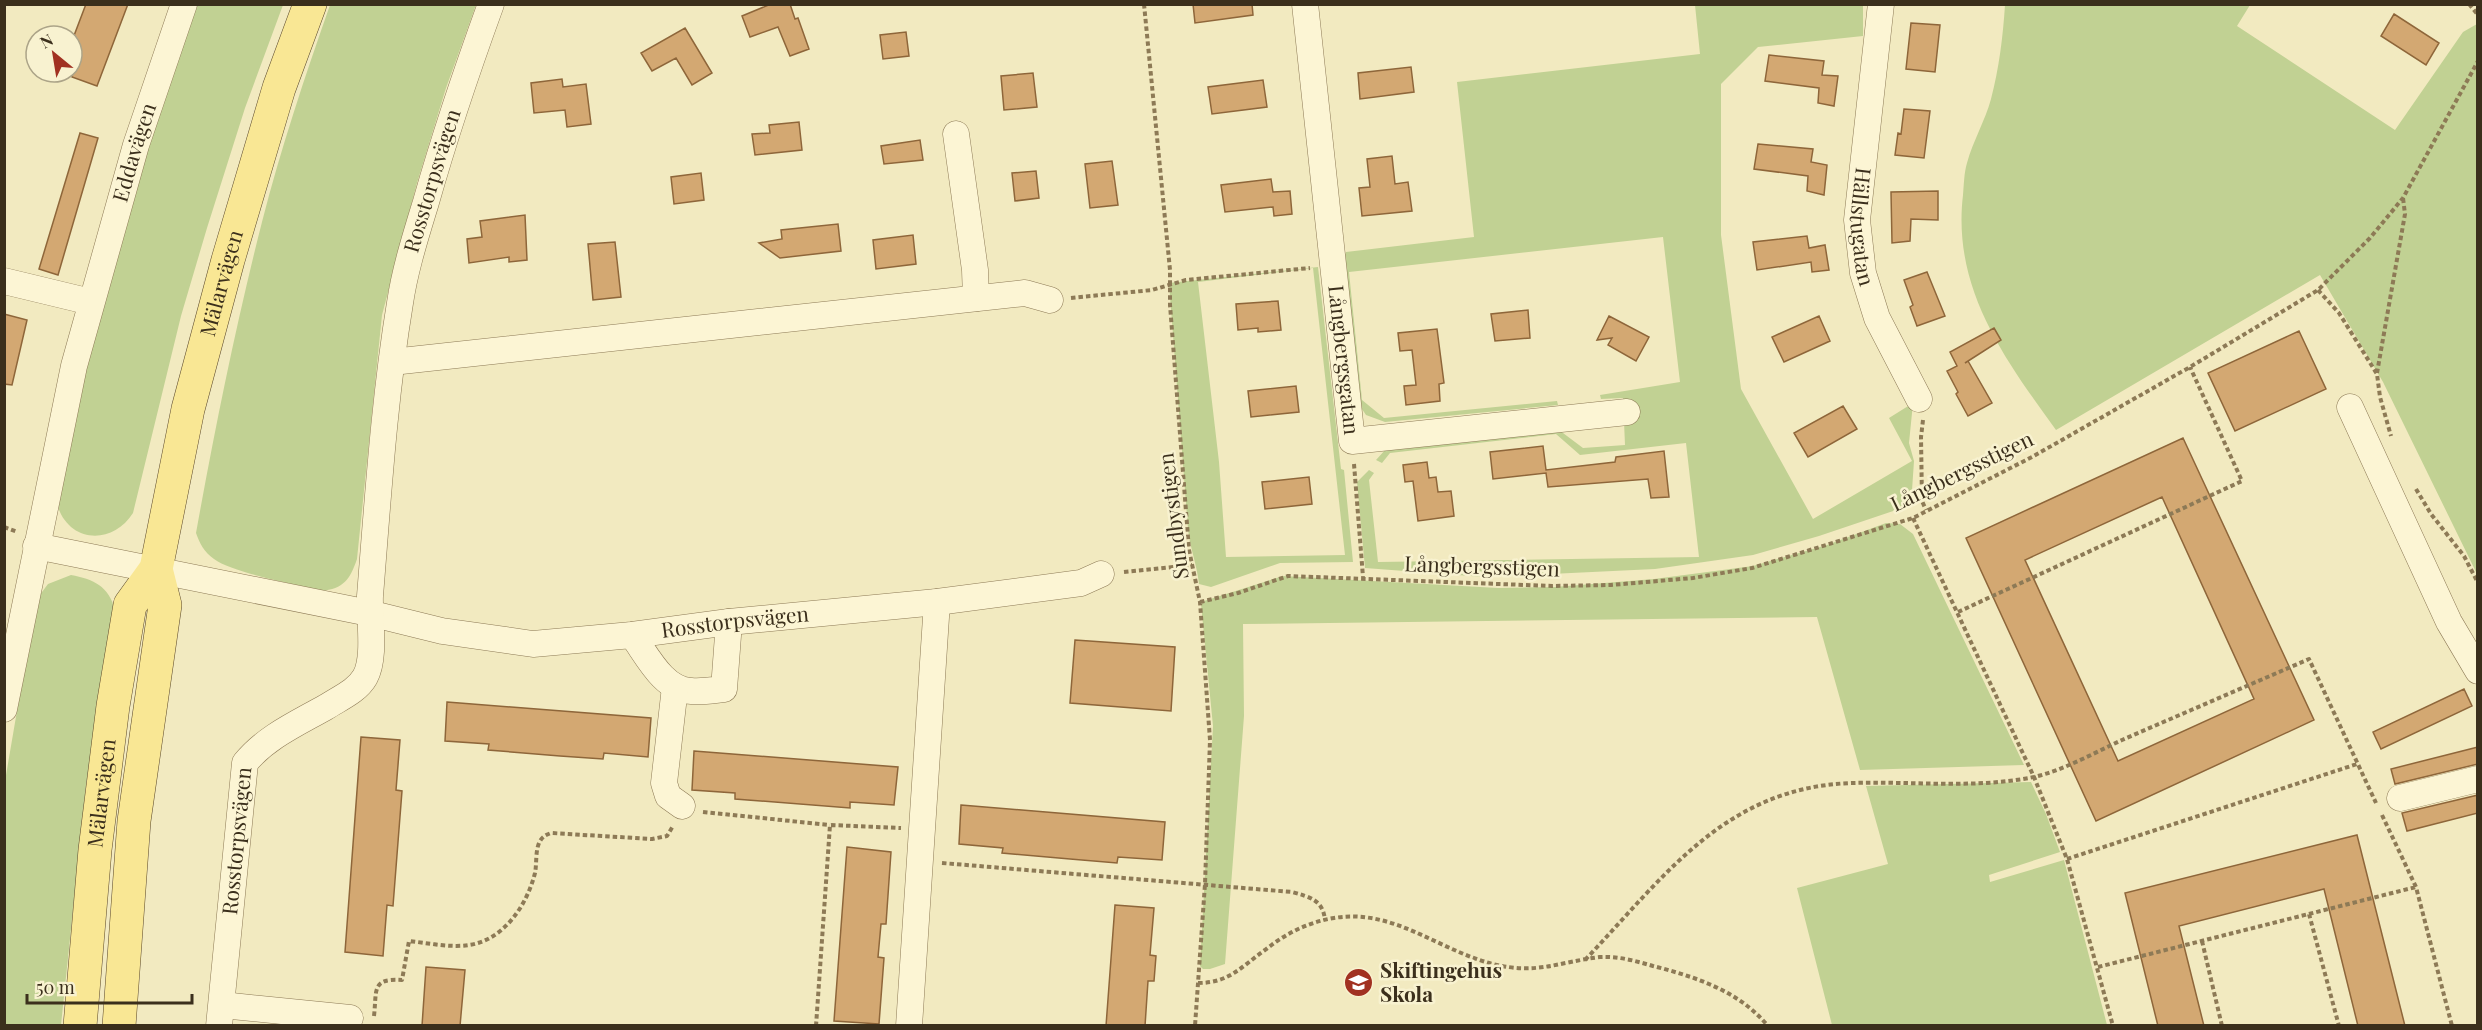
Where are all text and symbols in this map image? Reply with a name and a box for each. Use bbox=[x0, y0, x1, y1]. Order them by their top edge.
north arrow bbox=[24, 24, 84, 84]
text: N bbox=[36, 28, 57, 53]
street label: Eddavägen bbox=[105, 98, 162, 205]
street label: Rosstorpsvägen bbox=[396, 105, 466, 255]
street label: Hällstugatan bbox=[1845, 166, 1882, 289]
street label: Mälarvägen bbox=[192, 226, 248, 339]
street label: Långbergsgatan bbox=[1323, 284, 1367, 436]
street label: Långbergsstigen bbox=[1885, 423, 2038, 517]
street label: Sundbystigen bbox=[1150, 451, 1194, 581]
street label: Långbergsstigen bbox=[1404, 548, 1561, 582]
street label: Rosstorpsvägen bbox=[659, 598, 810, 643]
street label: Mälarvägen bbox=[79, 736, 121, 849]
street label: Rosstorpsvägen bbox=[214, 765, 257, 916]
place label: Skiftingehus Skola bbox=[1380, 955, 1502, 1007]
scale bar bbox=[27, 967, 192, 1005]
school or university icon: Skiftingehus Skola bbox=[1343, 967, 1375, 999]
text: 50 m bbox=[36, 975, 75, 999]

